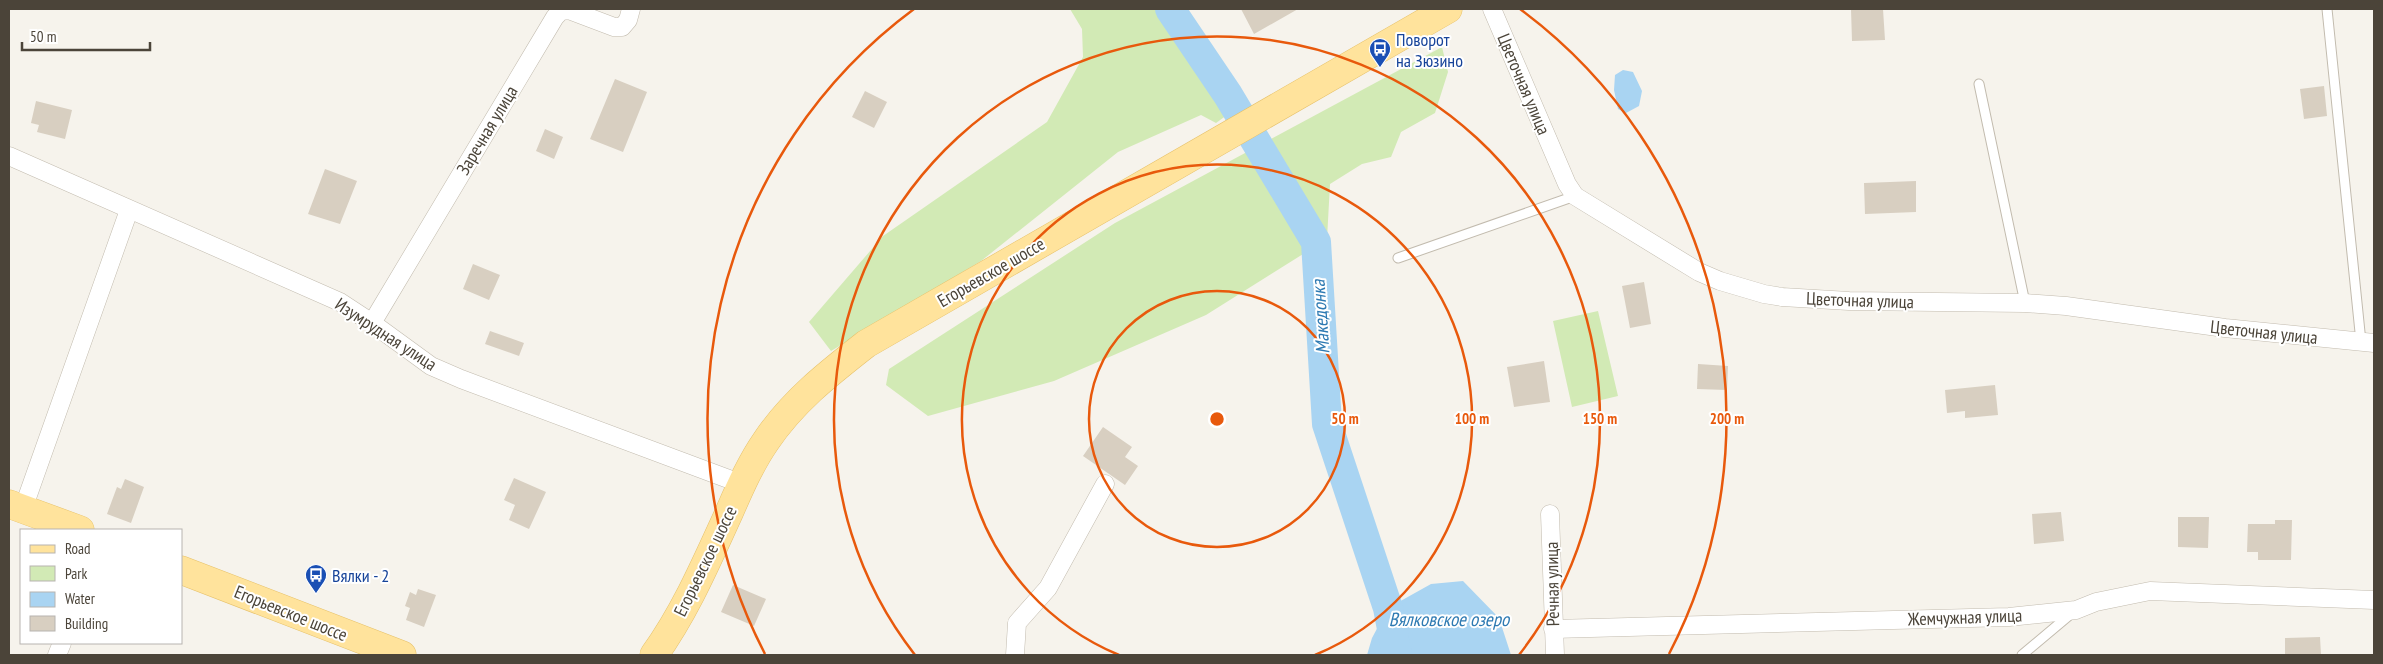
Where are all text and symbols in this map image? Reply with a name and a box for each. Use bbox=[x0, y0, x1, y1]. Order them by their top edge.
scale bar bbox=[22, 20, 150, 52]
text: 50 m bbox=[30, 27, 56, 46]
place label: Поворот на Зюзино bbox=[1396, 28, 1463, 72]
street label: Цветочная улица bbox=[1492, 30, 1556, 138]
bus stop icon: Поворот на Зюзино bbox=[1368, 37, 1392, 68]
street label: Заречная улица bbox=[451, 81, 523, 179]
street label: Егорьевское шоссе bbox=[933, 232, 1049, 312]
water label: Македонка bbox=[1305, 278, 1335, 355]
street label: Цветочная улица bbox=[1806, 287, 1914, 313]
street label: Изумрудная улица bbox=[331, 292, 441, 376]
street label: Цветочная улица bbox=[2209, 315, 2319, 349]
text: 50 m bbox=[1331, 409, 1359, 428]
text: 100 m bbox=[1455, 409, 1489, 428]
text: 150 m bbox=[1583, 409, 1617, 428]
text: 200 m bbox=[1710, 409, 1744, 428]
centre of rings bbox=[1208, 410, 1226, 428]
street label: Егорьевское шоссе bbox=[668, 502, 742, 620]
legend bbox=[20, 529, 182, 644]
text: Road bbox=[65, 539, 91, 558]
street label: Речная улица bbox=[1540, 541, 1564, 627]
bus stop icon: Вялки - 2 bbox=[304, 563, 328, 594]
text: Park bbox=[65, 564, 87, 583]
place label: Вялки - 2 bbox=[332, 564, 389, 587]
street label: Егорьевское шоссе bbox=[231, 580, 351, 646]
text: Water bbox=[65, 589, 96, 608]
street label: Жемчужная улица bbox=[1906, 604, 2023, 631]
water label: Вялковское озеро bbox=[1389, 607, 1511, 631]
text: Building bbox=[65, 614, 108, 633]

